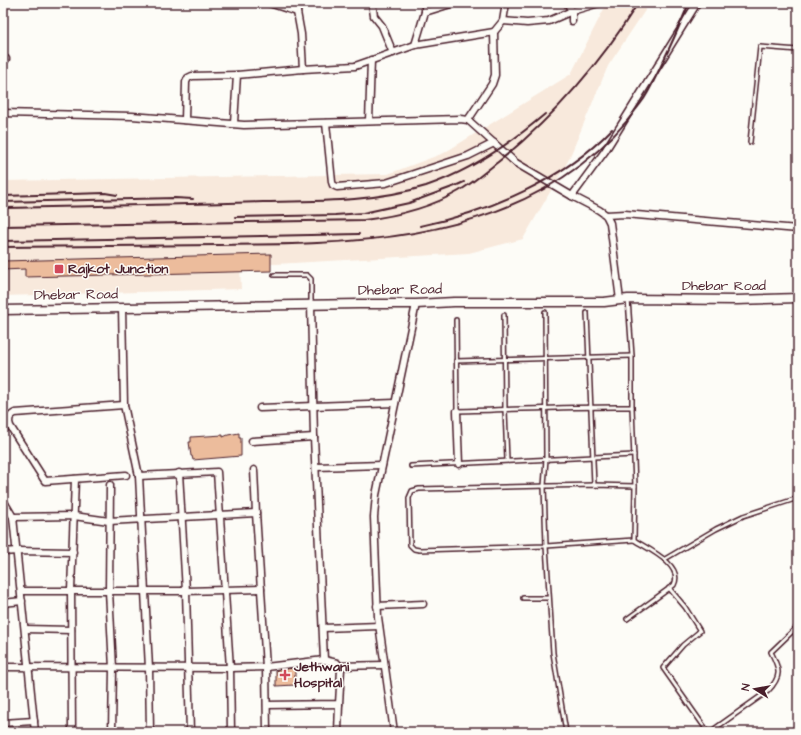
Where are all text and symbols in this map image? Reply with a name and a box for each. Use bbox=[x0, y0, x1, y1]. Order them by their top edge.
place label: Rajkot Junction bbox=[68, 259, 168, 279]
marker: Rajkot Junction bbox=[53, 263, 65, 275]
street label: Dhebar Road bbox=[682, 276, 766, 296]
street label: Dhebar Road bbox=[358, 279, 442, 301]
street label: Dhebar Road bbox=[34, 284, 118, 306]
place label: Jethwani Hospital bbox=[293, 657, 350, 693]
marker: Jethwani Hospital bbox=[279, 669, 291, 681]
north arrow bbox=[735, 669, 775, 709]
text: N bbox=[738, 682, 754, 692]

